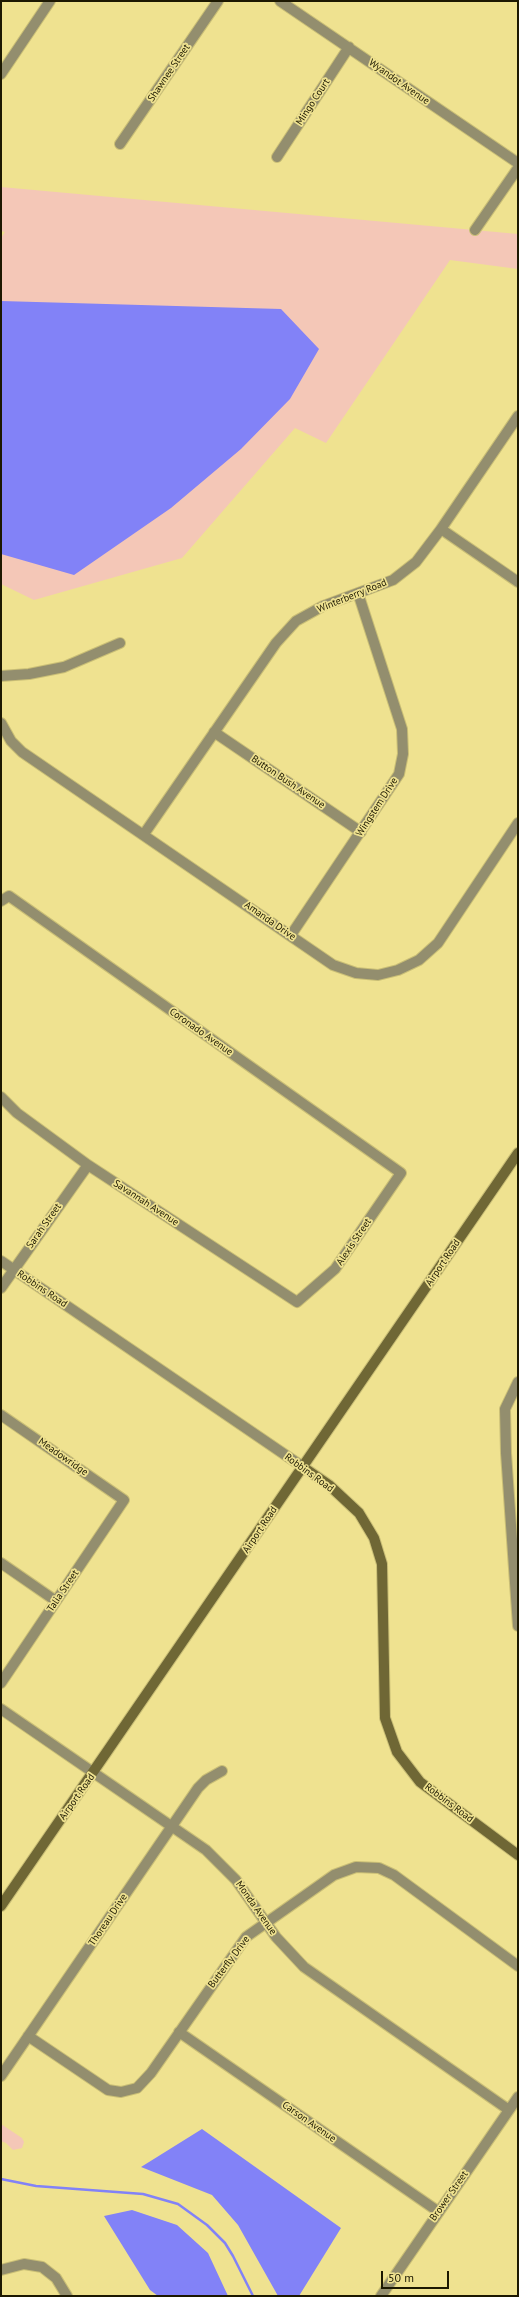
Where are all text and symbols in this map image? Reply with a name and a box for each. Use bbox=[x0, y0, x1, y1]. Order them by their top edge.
street label: Shawnee Street bbox=[145, 42, 193, 104]
street label: Wyandot Avenue bbox=[366, 57, 432, 107]
street label: Mingo Court bbox=[294, 77, 332, 127]
street label: Winterberry Road bbox=[315, 577, 389, 615]
street label: Button Bush Avenue bbox=[249, 753, 327, 811]
street label: Wingstem Drive bbox=[354, 775, 400, 839]
street label: Amanda Drive bbox=[242, 899, 298, 943]
street label: Coronado Avenue bbox=[167, 1006, 235, 1058]
street label: Savannah Avenue bbox=[111, 1177, 181, 1229]
street label: Sarah Street bbox=[24, 1201, 64, 1251]
street label: Alexis Street bbox=[334, 1216, 374, 1268]
street label: Airport Road bbox=[423, 1237, 463, 1289]
street label: Robbins Road bbox=[15, 1268, 69, 1310]
street label: Meadowridge bbox=[36, 1435, 90, 1479]
street label: Robbins Road bbox=[282, 1451, 336, 1495]
street label: Airport Road bbox=[240, 1504, 280, 1556]
street label: Talia Street bbox=[45, 1568, 81, 1614]
street label: Airport Road bbox=[57, 1772, 97, 1822]
street label: Robbins Road bbox=[422, 1781, 476, 1825]
street label: Monda Avenue bbox=[233, 1879, 279, 1937]
street label: Thoreau Drive bbox=[86, 1892, 130, 1948]
street label: Butterfly Drive bbox=[206, 1934, 252, 1990]
street label: Carson Avenue bbox=[280, 2099, 338, 2145]
street label: Brower Street bbox=[427, 2169, 471, 2223]
scale bar bbox=[383, 2263, 451, 2289]
text: 50 m bbox=[388, 2270, 414, 2285]

